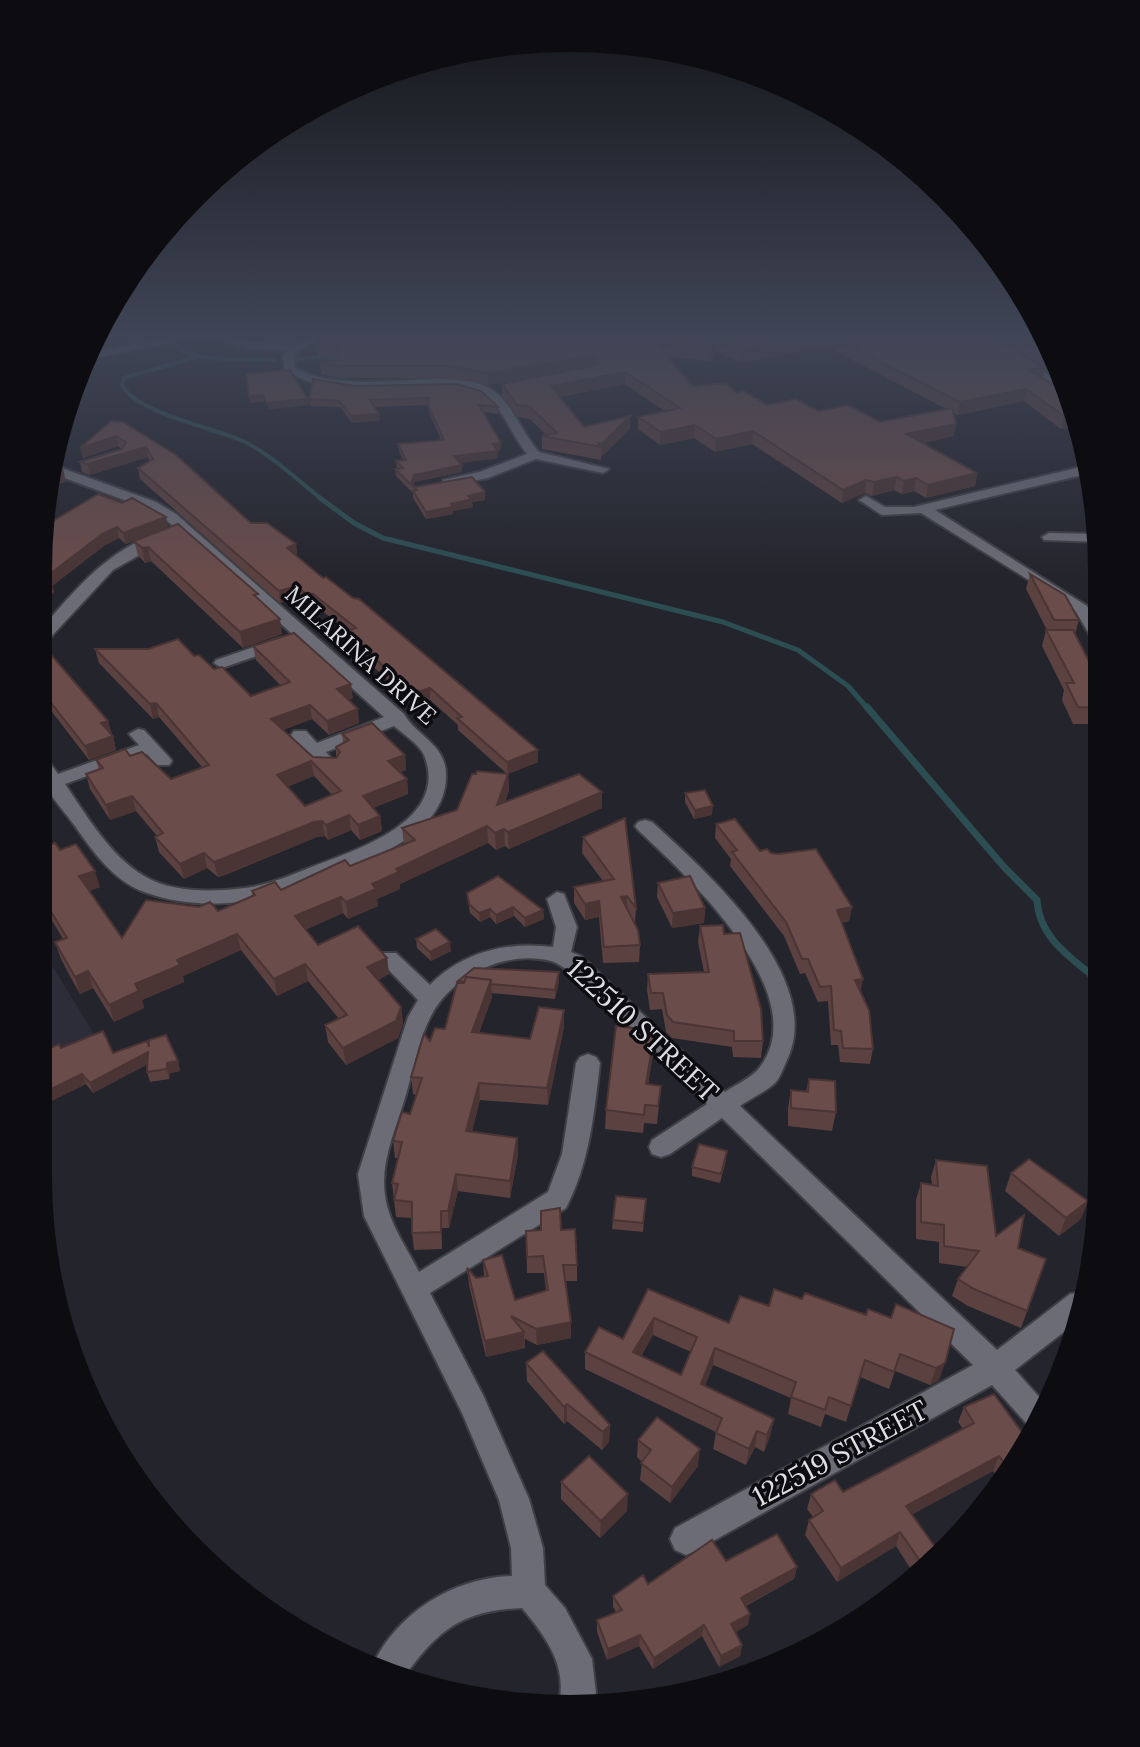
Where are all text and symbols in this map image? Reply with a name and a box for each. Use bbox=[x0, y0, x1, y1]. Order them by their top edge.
street label: MILARINA DRIVE bbox=[279, 579, 443, 731]
street label: 122510 STREET bbox=[560, 950, 726, 1110]
street label: 122519 STREET bbox=[746, 1392, 934, 1514]

